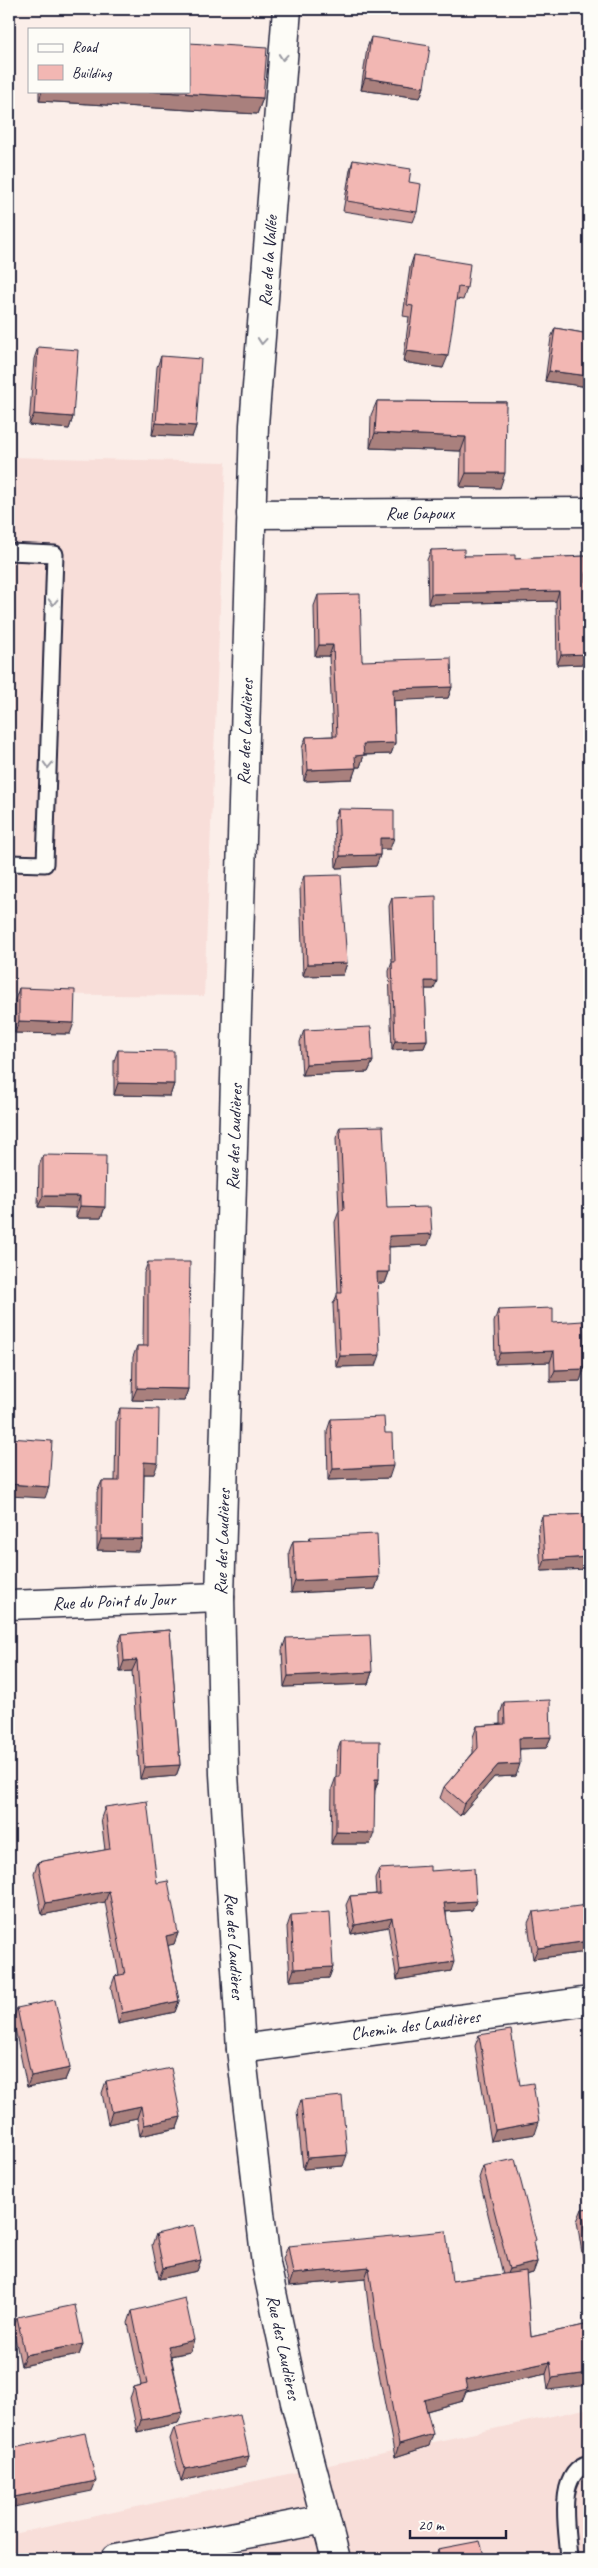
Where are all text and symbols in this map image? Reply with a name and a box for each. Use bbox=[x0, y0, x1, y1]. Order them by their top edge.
legend bbox=[28, 28, 190, 92]
text: Road bbox=[72, 38, 99, 57]
one-way arrow bbox=[278, 54, 289, 62]
text: Building bbox=[72, 64, 112, 83]
street label: Rue de la Vallée bbox=[254, 213, 282, 307]
one-way arrow bbox=[257, 338, 268, 346]
street label: Rue Gapoux bbox=[386, 502, 456, 524]
one-way arrow bbox=[48, 598, 59, 606]
street label: Rue des Laudières bbox=[232, 677, 258, 786]
one-way arrow bbox=[43, 761, 53, 769]
street label: Rue des Laudières bbox=[221, 1082, 247, 1191]
street label: Rue des Laudières bbox=[209, 1487, 235, 1596]
street label: Rue du Point du Jour bbox=[52, 1588, 177, 1614]
street label: Rue des Laudières bbox=[220, 1892, 249, 2002]
street label: Chemin des Laudières bbox=[349, 2005, 483, 2045]
street label: Rue des Laudières bbox=[262, 2293, 306, 2404]
scale bar bbox=[410, 2508, 507, 2540]
text: 20 m bbox=[418, 2516, 445, 2535]

